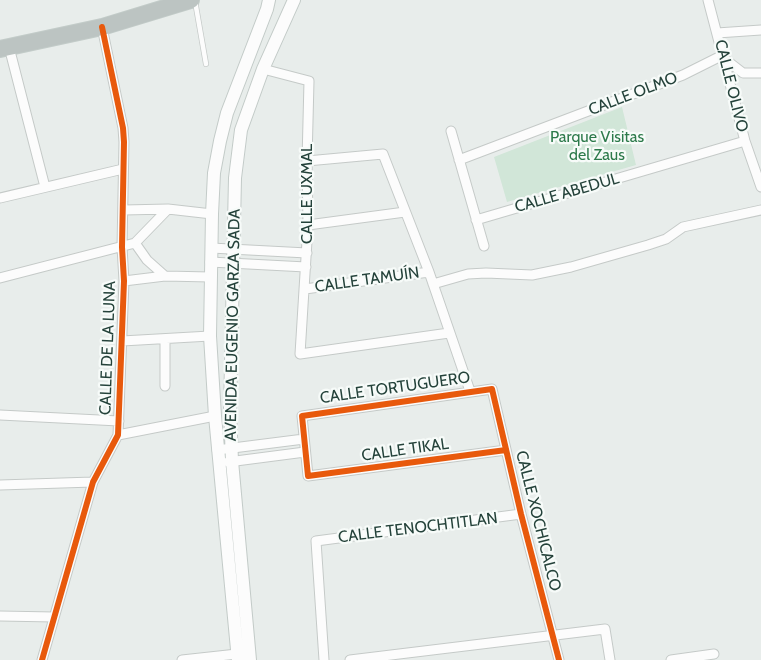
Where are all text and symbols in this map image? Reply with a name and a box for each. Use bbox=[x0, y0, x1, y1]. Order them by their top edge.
street label: CALLE OLIVO bbox=[710, 38, 752, 134]
street label: CALLE OLMO bbox=[586, 68, 680, 120]
park label: Parque Visitas del Zaus bbox=[550, 127, 644, 165]
street label: CALLE UXMAL bbox=[297, 144, 317, 244]
street label: CALLE ABEDUL bbox=[513, 169, 621, 217]
street label: AVENIDA EUGENIO GARZA SADA bbox=[221, 209, 245, 441]
street label: CALLE TAMUÍN bbox=[313, 263, 421, 297]
street label: CALLE DE LA LUNA bbox=[96, 281, 120, 415]
street label: CALLE TORTUGUERO bbox=[319, 368, 471, 408]
street label: CALLE TIKAL bbox=[360, 434, 450, 466]
street label: CALLE XOCHICALCO bbox=[511, 449, 565, 593]
street label: CALLE TENOCHTITLAN bbox=[337, 509, 499, 547]

